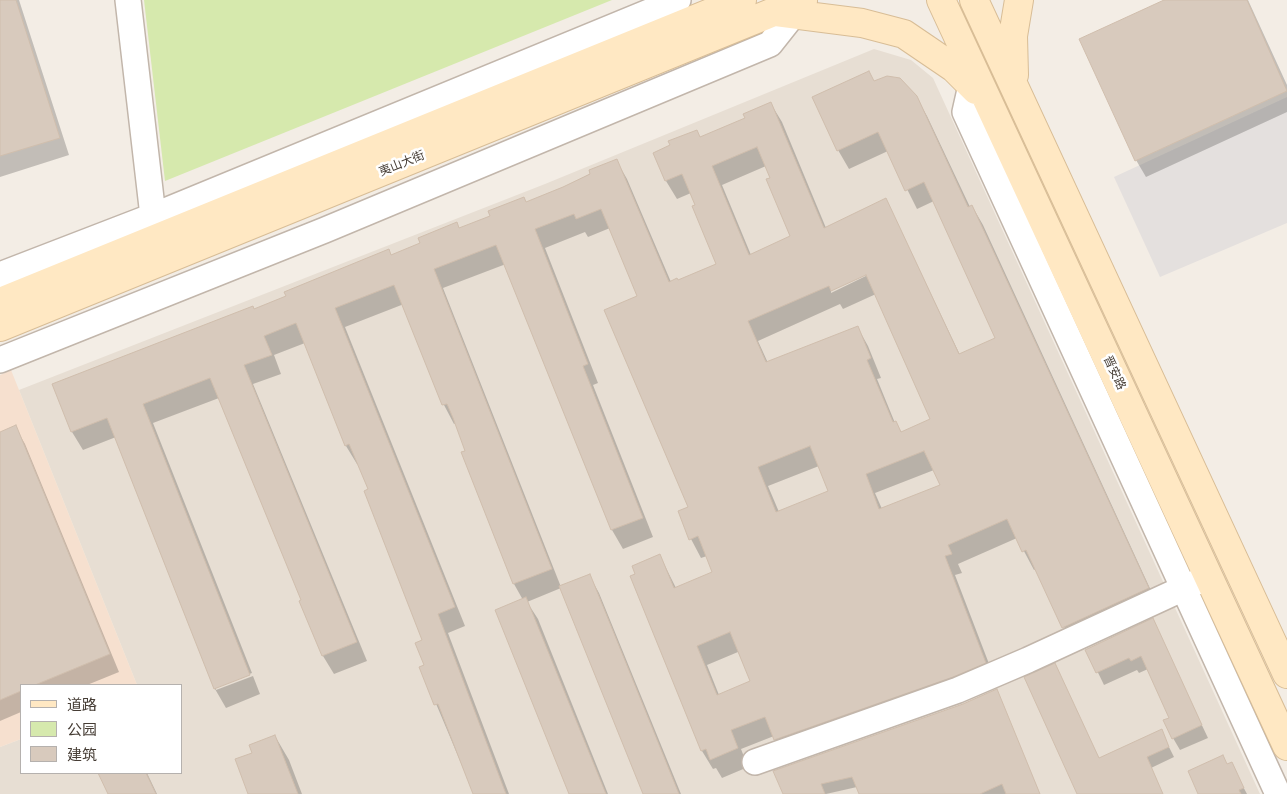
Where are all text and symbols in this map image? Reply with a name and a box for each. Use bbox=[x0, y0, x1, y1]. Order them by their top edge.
street label: 夷山大街 bbox=[377, 148, 427, 180]
street label: 晋安路 bbox=[1100, 354, 1128, 392]
legend bbox=[20, 684, 182, 774]
text: 道路 bbox=[67, 696, 97, 714]
text: 公园 bbox=[67, 721, 97, 739]
text: 建筑 bbox=[67, 746, 97, 764]

